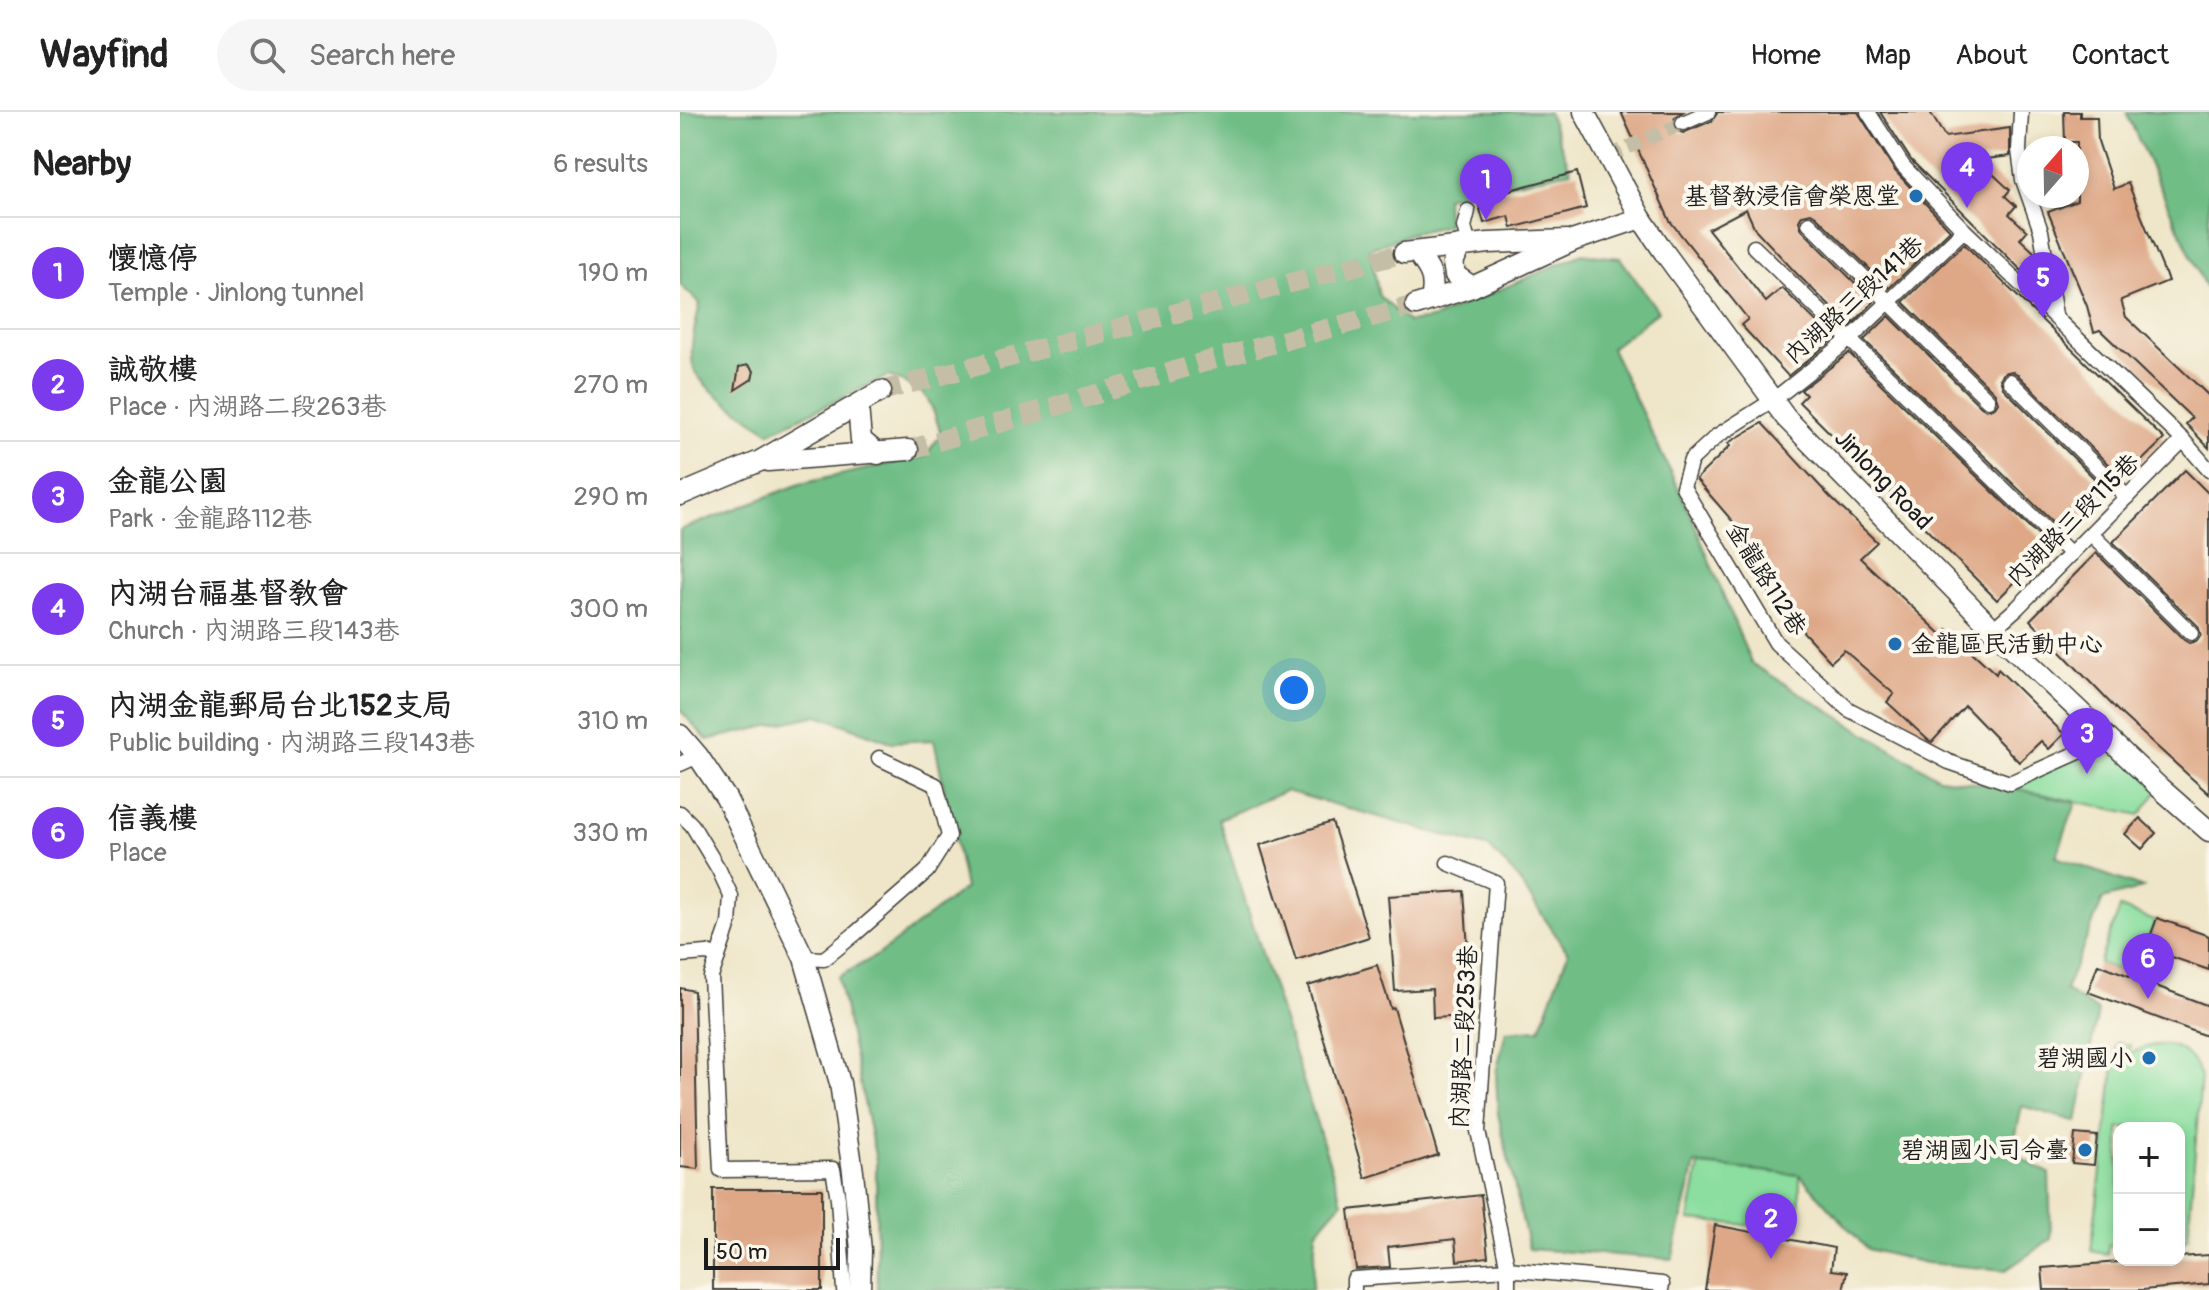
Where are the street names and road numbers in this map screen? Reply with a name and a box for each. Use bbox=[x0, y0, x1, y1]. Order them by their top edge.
street label: 內湖路三段141巷 bbox=[1779, 230, 1929, 370]
street label: Jinlong Road bbox=[1828, 424, 1938, 536]
street label: 內湖路三段115巷 bbox=[2001, 448, 2145, 592]
street label: 金龍路112巷 bbox=[1720, 517, 1812, 641]
street label: 內湖路二段253巷 bbox=[1445, 944, 1483, 1130]

